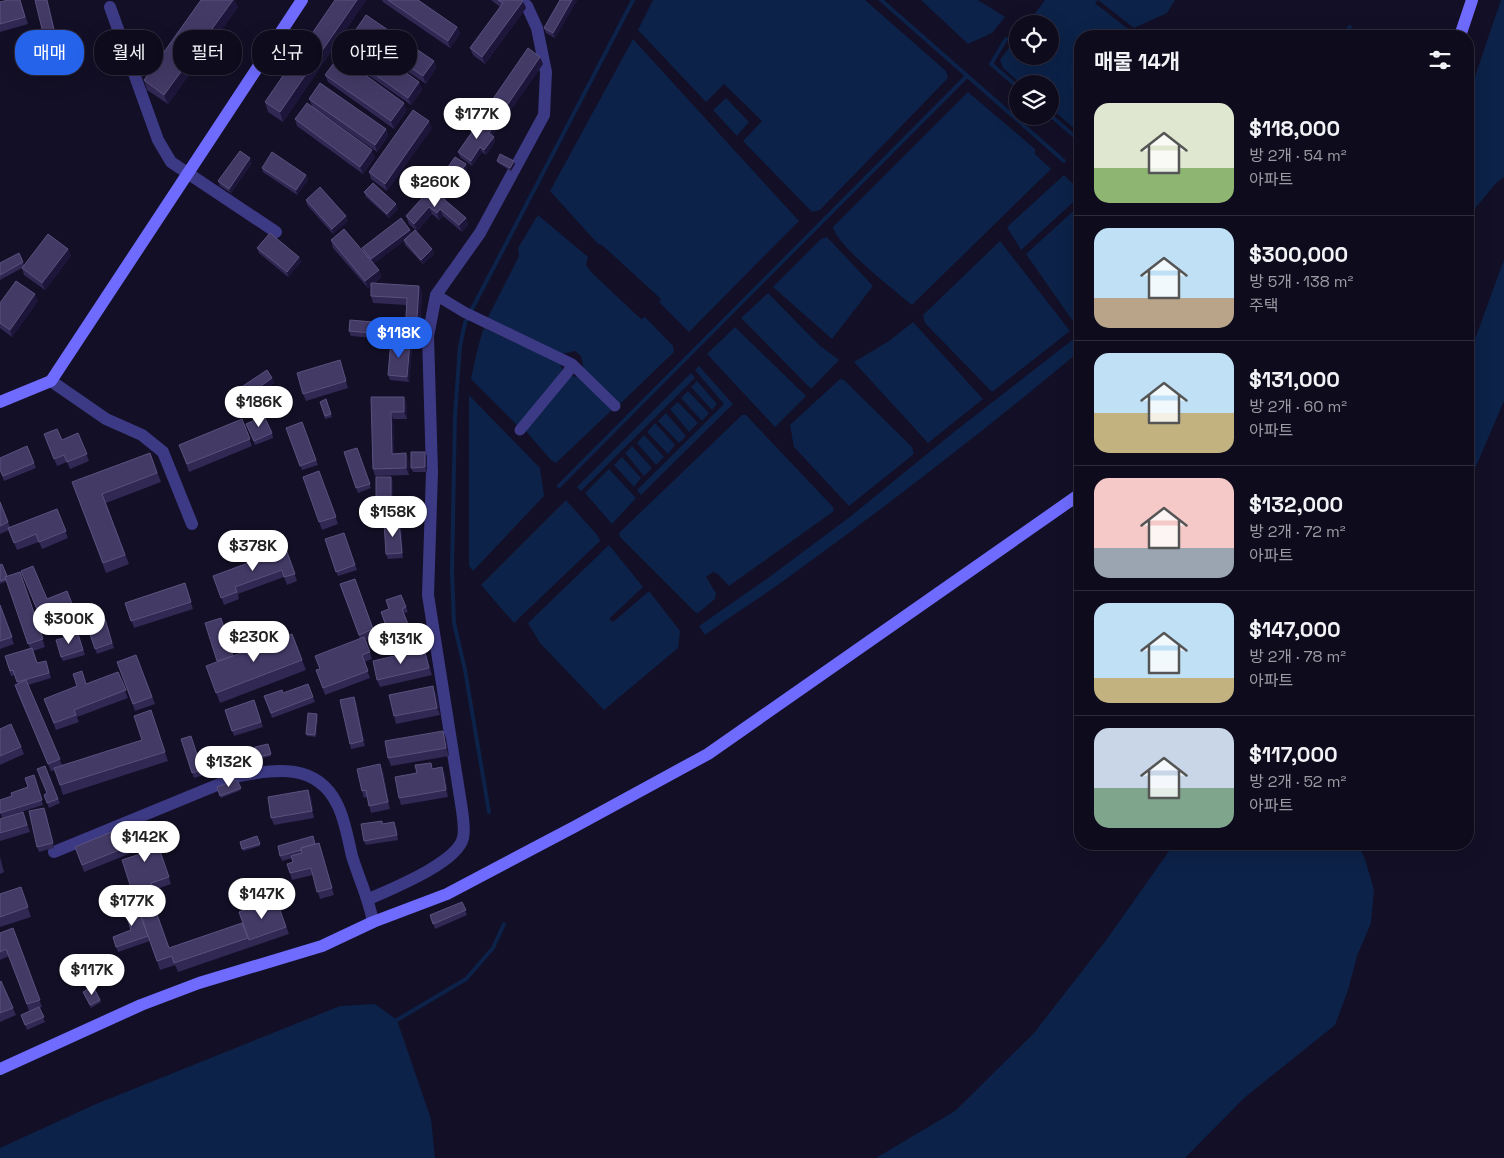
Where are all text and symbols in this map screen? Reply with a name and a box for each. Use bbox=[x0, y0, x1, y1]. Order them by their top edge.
map controls bbox=[1009, 15, 1059, 125]
button: locate bbox=[1009, 15, 1059, 65]
chip: 매매 bbox=[15, 30, 84, 75]
chip: 월세 bbox=[94, 30, 163, 75]
chip: 필터 bbox=[173, 30, 242, 75]
chip: 신규 bbox=[252, 30, 322, 75]
chip: 아파트 bbox=[332, 30, 417, 75]
icon: filters bbox=[1426, 46, 1454, 74]
text: 매물 14개 bbox=[1094, 48, 1180, 75]
button: layers bbox=[1009, 75, 1059, 125]
pin: $177K bbox=[442, 98, 512, 140]
text: $177K bbox=[455, 103, 499, 124]
text: $118,000 bbox=[1249, 115, 1340, 142]
icon: home bbox=[1134, 123, 1194, 183]
text: 방 2개 · 54 m² bbox=[1249, 145, 1347, 166]
pin: $260K bbox=[400, 166, 470, 208]
text: 아파트 bbox=[1249, 169, 1293, 190]
text: $260K bbox=[410, 171, 460, 192]
text: $300,000 bbox=[1249, 241, 1348, 268]
icon: home bbox=[1134, 248, 1194, 308]
text: 방 5개 · 138 m² bbox=[1249, 271, 1353, 292]
text: 주택 bbox=[1249, 295, 1278, 316]
pin: $118K bbox=[364, 316, 434, 359]
text: $118K bbox=[377, 322, 421, 343]
text: $131,000 bbox=[1249, 366, 1340, 393]
icon: home bbox=[1134, 373, 1194, 433]
pin: $186K bbox=[224, 386, 294, 428]
text: $186K bbox=[236, 391, 282, 412]
text: 방 2개 · 60 m² bbox=[1249, 396, 1347, 417]
text: 아파트 bbox=[1249, 420, 1293, 441]
text: $132,000 bbox=[1249, 491, 1343, 518]
pin: $158K bbox=[358, 496, 428, 538]
icon: home bbox=[1134, 498, 1194, 558]
text: $158K bbox=[370, 501, 416, 522]
text: 방 2개 · 72 m² bbox=[1249, 521, 1346, 542]
pin: $378K bbox=[218, 530, 288, 572]
text: $378K bbox=[229, 535, 277, 556]
text: 아파트 bbox=[1249, 545, 1293, 566]
pin: $300K bbox=[34, 602, 104, 645]
text: $300K bbox=[44, 608, 94, 629]
text: $147,000 bbox=[1249, 616, 1341, 643]
pin: $230K bbox=[219, 620, 289, 663]
pin: $131K bbox=[366, 622, 436, 665]
icon: home bbox=[1134, 623, 1194, 683]
text: $230K bbox=[229, 626, 279, 647]
text: $131K bbox=[379, 628, 423, 649]
text: 방 2개 · 78 m² bbox=[1249, 646, 1346, 667]
text: 아파트 bbox=[1249, 670, 1293, 691]
text: $117,000 bbox=[1249, 741, 1338, 768]
pin: $132K bbox=[194, 746, 264, 788]
icon: home bbox=[1134, 748, 1194, 808]
text: $132K bbox=[206, 751, 252, 772]
text: 방 2개 · 52 m² bbox=[1249, 771, 1346, 792]
text: 아파트 bbox=[1249, 795, 1293, 816]
pin: $142K bbox=[110, 820, 180, 863]
text: $142K bbox=[122, 826, 168, 847]
pin: $147K bbox=[227, 878, 297, 920]
text: $147K bbox=[239, 883, 285, 904]
pin: $177K bbox=[97, 884, 167, 927]
text: $177K bbox=[110, 890, 154, 911]
pin: $117K bbox=[57, 954, 127, 996]
text: $117K bbox=[70, 959, 114, 980]

